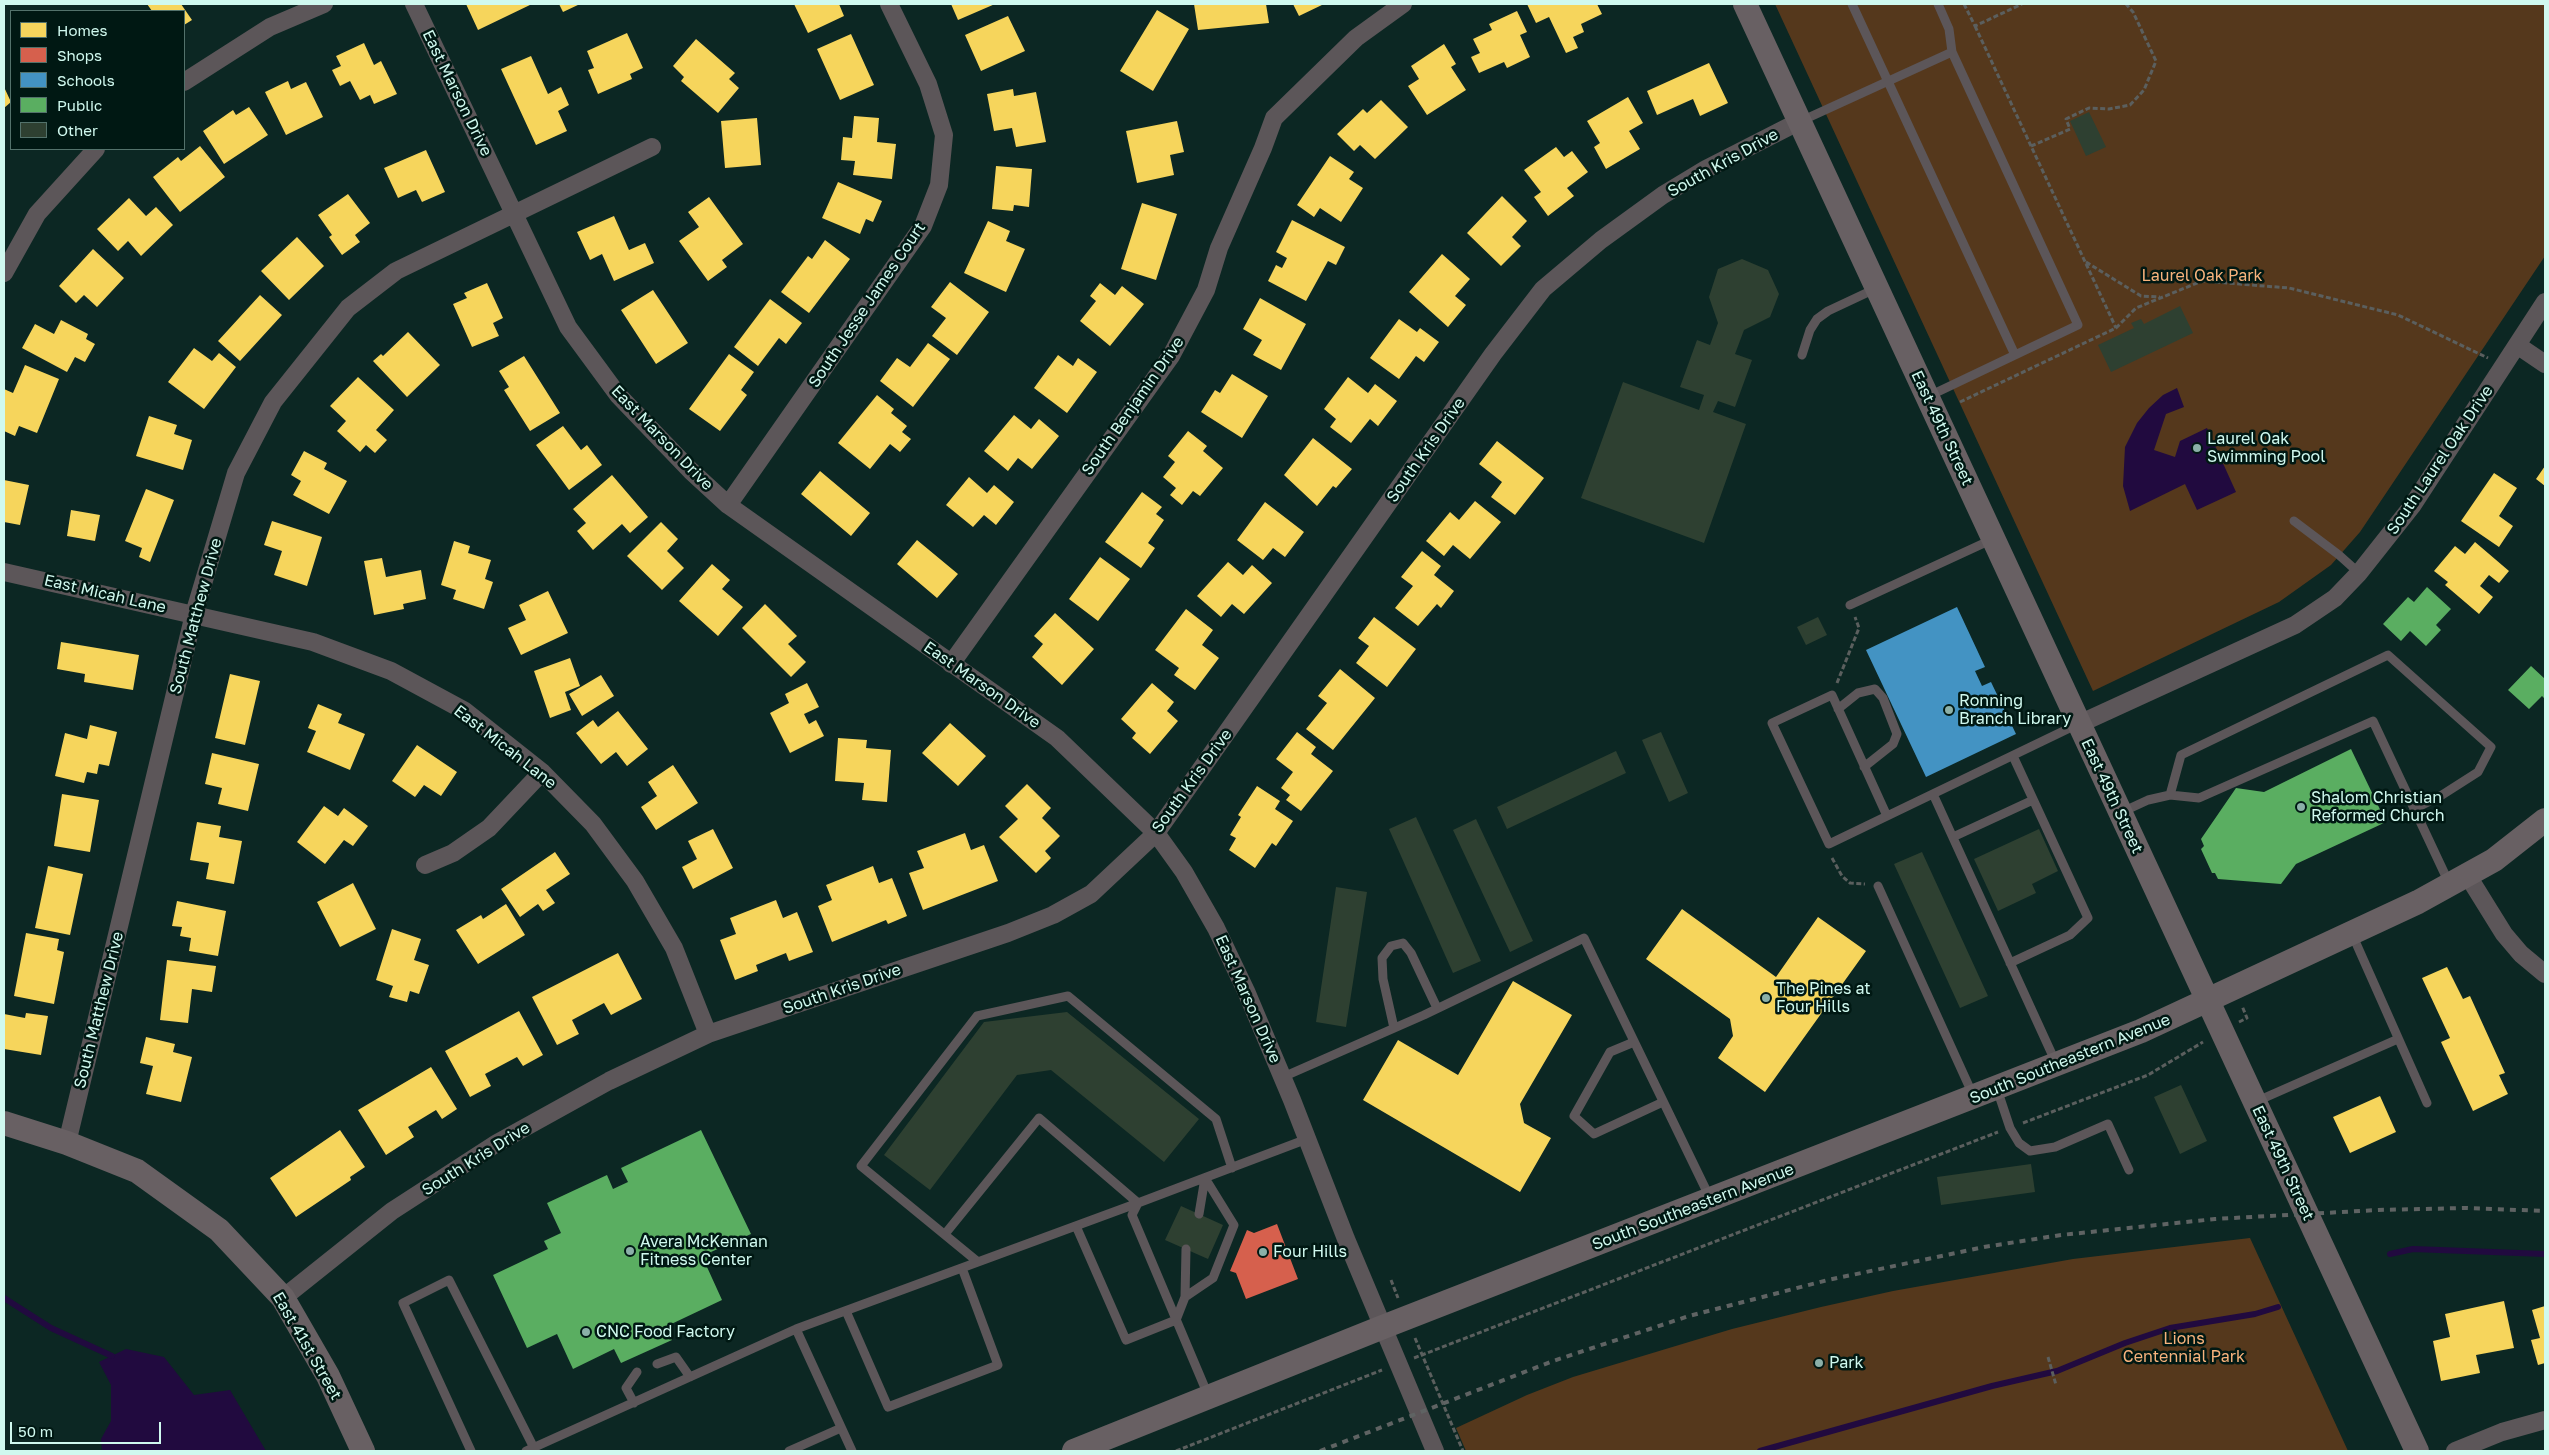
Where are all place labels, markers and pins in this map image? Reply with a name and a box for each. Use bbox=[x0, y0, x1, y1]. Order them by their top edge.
place label: Laurel Oak Swimming Pool bbox=[2207, 429, 2325, 467]
marker: Laurel Oak Swimming Pool bbox=[2191, 442, 2203, 454]
place label: Ronning Branch Library bbox=[1959, 691, 2071, 729]
marker: Ronning Branch Library bbox=[1943, 704, 1955, 716]
place label: Shalom Christian Reformed Church bbox=[2311, 788, 2445, 826]
marker: Shalom Christian Reformed Church bbox=[2295, 801, 2307, 813]
place label: The Pines at Four Hills bbox=[1776, 979, 1871, 1017]
marker: The Pines at Four Hills bbox=[1760, 992, 1772, 1004]
place label: Avera McKennan Fitness Center bbox=[640, 1232, 768, 1270]
place label: Four Hills bbox=[1273, 1242, 1347, 1262]
marker: Avera McKennan Fitness Center bbox=[624, 1245, 636, 1257]
marker: Four Hills bbox=[1257, 1246, 1269, 1258]
place label: CNC Food Factory bbox=[596, 1322, 735, 1342]
marker: CNC Food Factory bbox=[580, 1326, 592, 1338]
place label: Park bbox=[1829, 1353, 1864, 1373]
marker: Park bbox=[1813, 1357, 1825, 1369]

